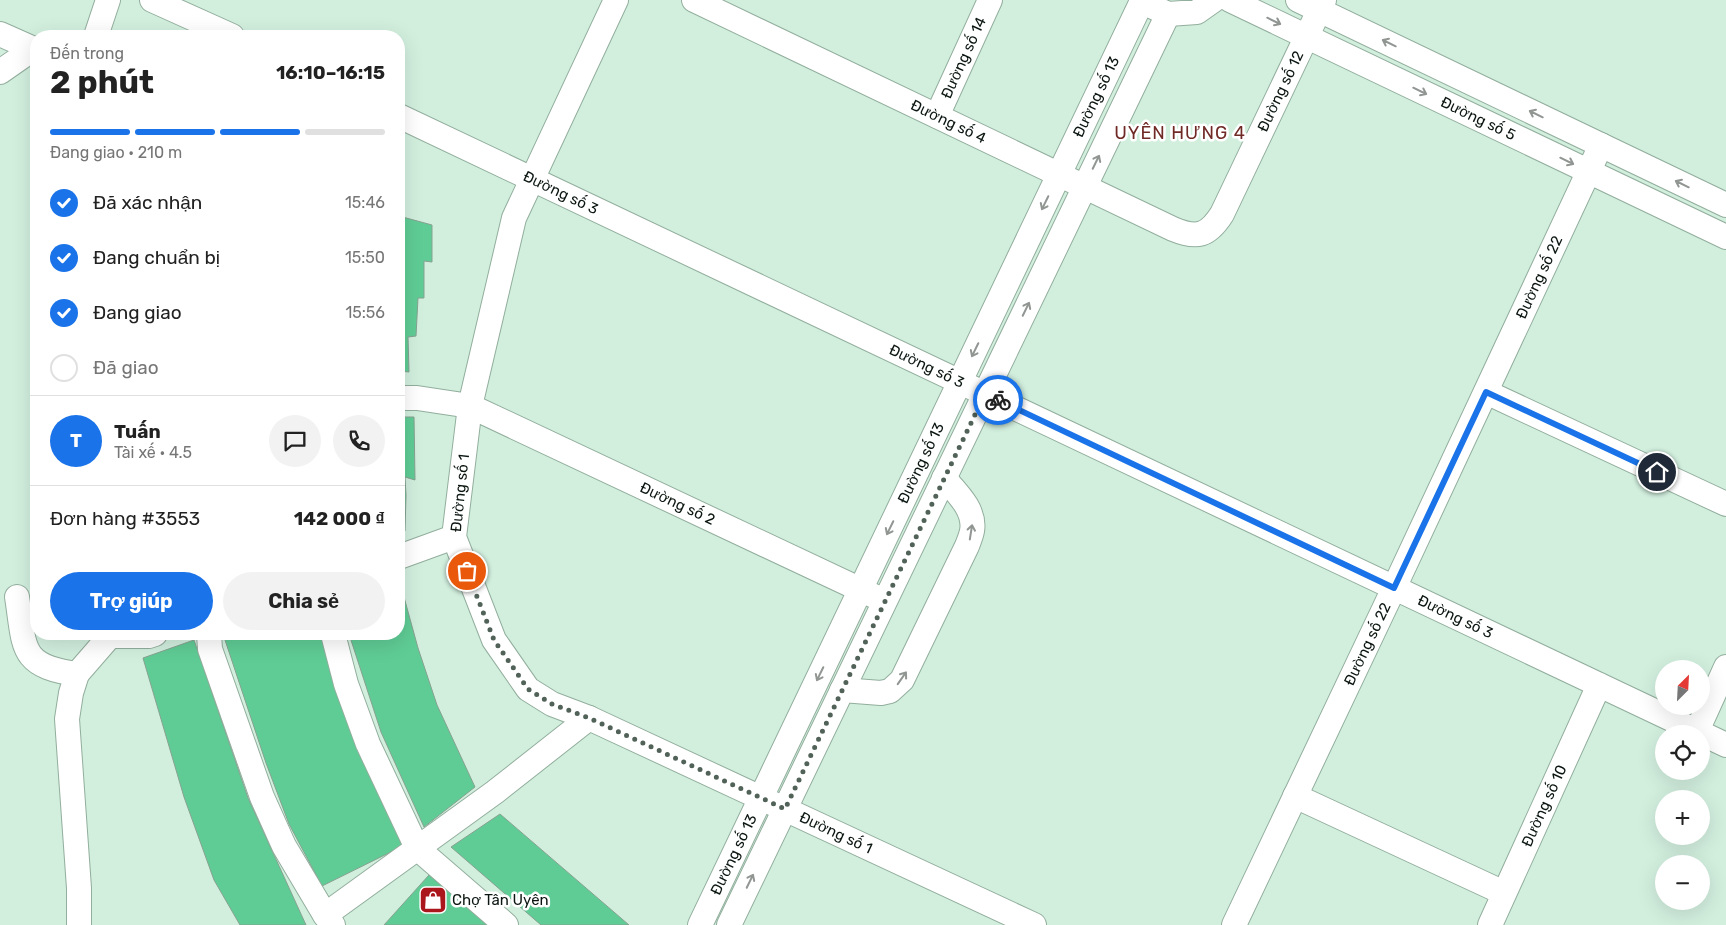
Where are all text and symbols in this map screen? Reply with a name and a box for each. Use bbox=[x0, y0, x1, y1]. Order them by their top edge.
street label: Đường số 14 bbox=[937, 14, 990, 101]
one-way arrow bbox=[1266, 16, 1281, 26]
one-way arrow bbox=[1382, 38, 1397, 48]
text: Đến trong bbox=[50, 44, 124, 63]
street label: Đường số 12 bbox=[1254, 48, 1307, 135]
street label: Đường số 13 bbox=[1069, 54, 1123, 140]
text: 16:10–16:15 bbox=[276, 61, 385, 84]
text: 2 phút bbox=[50, 63, 154, 101]
one-way arrow bbox=[1412, 87, 1427, 96]
street label: Đường số 5 bbox=[1438, 93, 1519, 144]
street label: Đường số 4 bbox=[908, 96, 989, 147]
one-way arrow bbox=[1529, 108, 1544, 118]
district label: UYÊN HƯNG 4 bbox=[1114, 122, 1246, 144]
text: Đang giao · 210 m bbox=[50, 143, 182, 162]
one-way arrow bbox=[1091, 155, 1101, 170]
one-way arrow bbox=[1559, 157, 1574, 166]
street label: Đường số 3 bbox=[520, 167, 601, 218]
one-way arrow bbox=[1675, 179, 1690, 188]
icon: check bbox=[50, 189, 78, 217]
text: Đã xác nhận bbox=[93, 191, 202, 214]
text: 15:46 bbox=[345, 193, 385, 212]
one-way arrow bbox=[1040, 195, 1049, 210]
street label: Đường số 22 bbox=[1512, 233, 1566, 322]
icon: check bbox=[50, 244, 78, 272]
text: Đang chuẩn bị bbox=[93, 246, 220, 269]
text: 15:50 bbox=[345, 248, 385, 267]
icon: check bbox=[50, 299, 78, 327]
text: Đang giao bbox=[93, 301, 182, 324]
one-way arrow bbox=[1021, 302, 1031, 317]
text: 15:56 bbox=[345, 303, 385, 322]
street label: Đường số 3 bbox=[886, 341, 967, 392]
one-way arrow bbox=[970, 342, 979, 357]
text: Đã giao bbox=[93, 356, 159, 379]
courier bbox=[973, 375, 1023, 425]
icon: bike bbox=[984, 386, 1012, 414]
button: chat bbox=[269, 415, 321, 467]
button: phone bbox=[333, 415, 385, 467]
text: Tuấn bbox=[114, 420, 161, 443]
street label: Đường số 13 bbox=[894, 420, 948, 506]
text: T bbox=[70, 429, 82, 452]
text: Tài xế · 4.5 bbox=[114, 443, 192, 462]
pin bbox=[1636, 451, 1678, 493]
street label: Đường số 1 bbox=[447, 453, 473, 533]
icon: home bbox=[1643, 458, 1671, 486]
street label: Đường số 2 bbox=[637, 478, 718, 529]
text: Đơn hàng #3553 bbox=[50, 507, 200, 530]
text: 142 000 ₫ bbox=[294, 507, 385, 530]
one-way arrow bbox=[885, 520, 894, 535]
one-way arrow bbox=[966, 524, 976, 540]
pin bbox=[446, 550, 488, 592]
icon: bag bbox=[453, 557, 481, 585]
button: Trợ giúp bbox=[50, 572, 213, 630]
button: Chia sẻ bbox=[223, 572, 385, 630]
street label: Đường số 3 bbox=[1415, 591, 1496, 642]
street label: Đường số 22 bbox=[1340, 600, 1395, 688]
north arrow bbox=[1655, 660, 1710, 715]
map controls bbox=[1655, 660, 1710, 910]
one-way arrow bbox=[815, 667, 825, 682]
one-way arrow bbox=[897, 671, 907, 685]
button: locate bbox=[1655, 725, 1710, 780]
street label: Đường số 10 bbox=[1518, 762, 1571, 850]
button: + bbox=[1655, 790, 1710, 845]
street label: Đường số 1 bbox=[796, 808, 875, 858]
street label: Đường số 13 bbox=[707, 811, 761, 898]
button: − bbox=[1655, 855, 1710, 910]
one-way arrow bbox=[746, 874, 755, 889]
shop icon: Chợ Tân Uyên bbox=[418, 885, 448, 915]
place label: Chợ Tân Uyên bbox=[452, 891, 549, 909]

